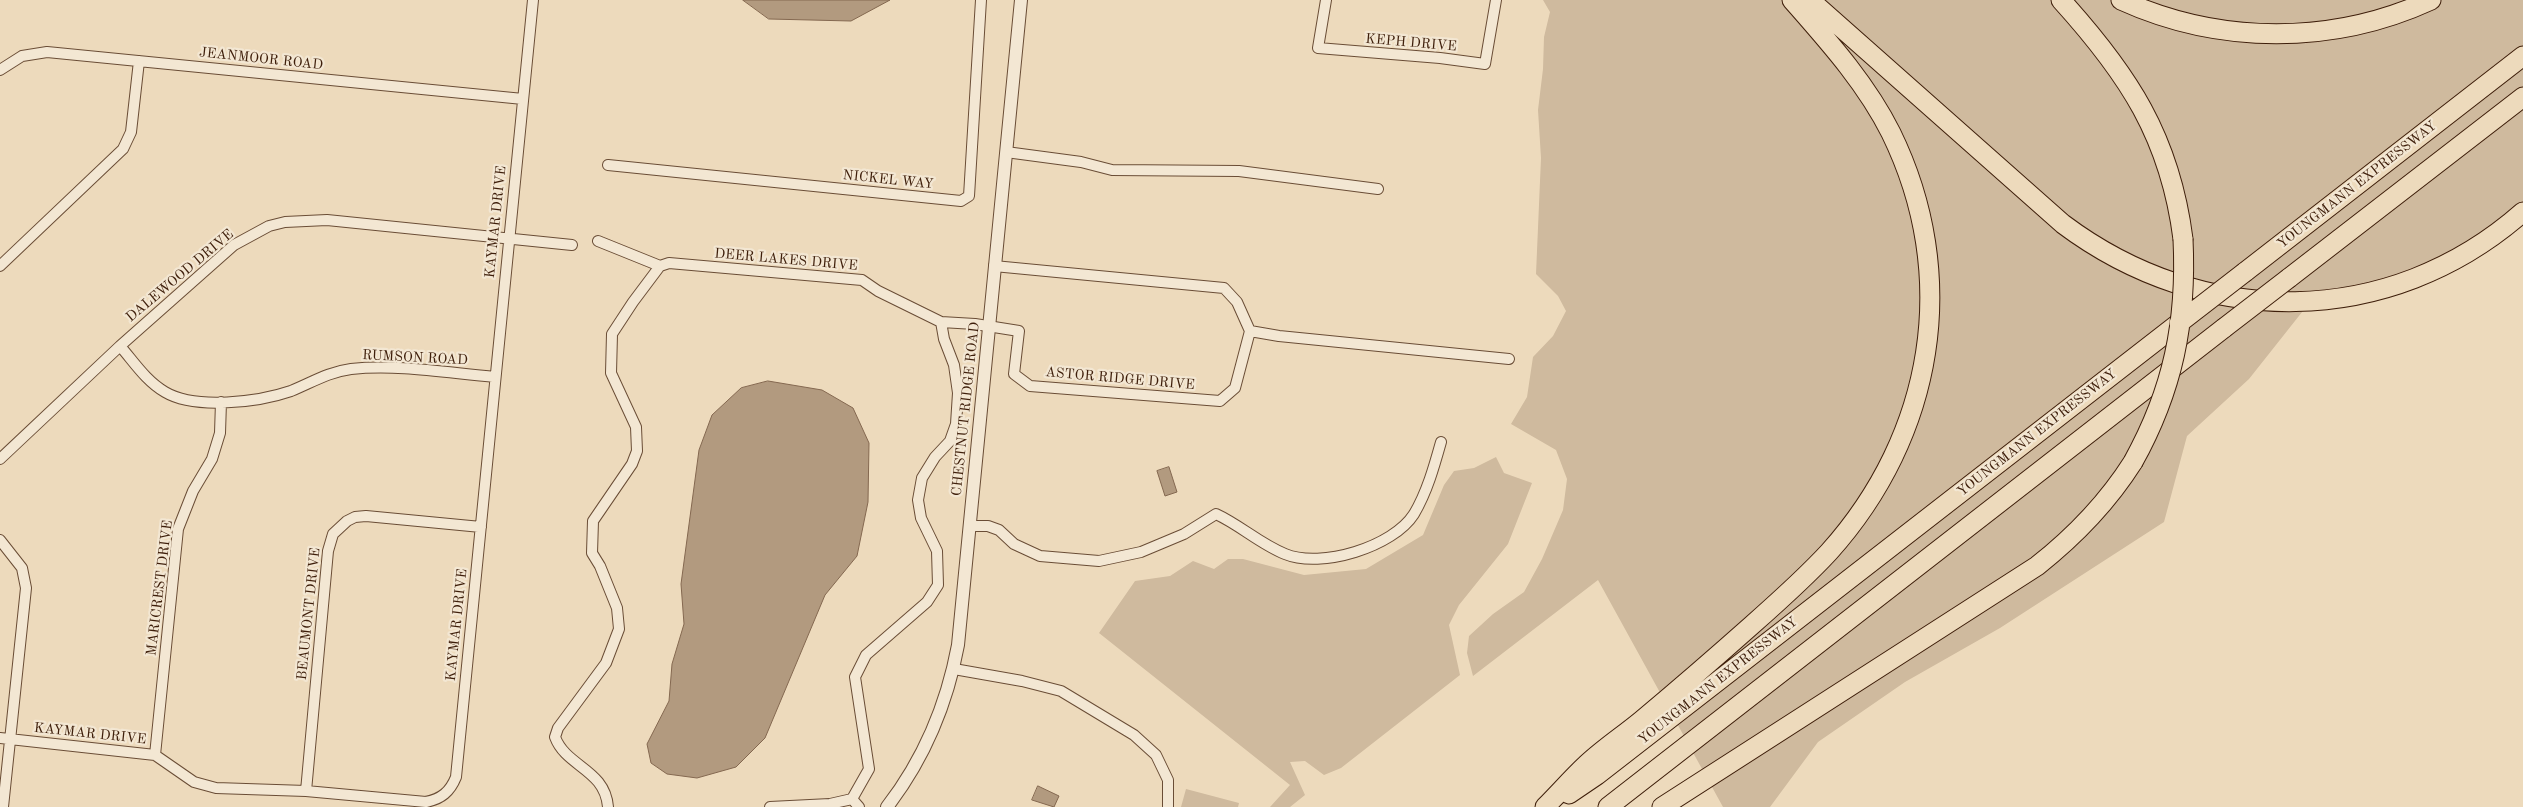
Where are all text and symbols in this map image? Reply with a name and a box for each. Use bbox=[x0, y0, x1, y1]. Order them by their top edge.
street label: KEPH DRIVE bbox=[1365, 31, 1457, 55]
street label: JEANMOOR ROAD bbox=[198, 44, 324, 74]
street label: YOUNGMANN EXPRESSWAY bbox=[2274, 118, 2440, 252]
street label: KAYMAR DRIVE bbox=[482, 165, 510, 279]
street label: NICKEL WAY bbox=[842, 167, 934, 193]
street label: DALEWOOD DRIVE bbox=[123, 226, 237, 326]
street label: DEER LAKES DRIVE bbox=[714, 245, 858, 275]
street label: CHESTNUT RIDGE ROAD bbox=[948, 321, 984, 497]
street label: RUMSON ROAD bbox=[362, 347, 468, 369]
street label: ASTOR RIDGE DRIVE bbox=[1044, 364, 1196, 394]
street label: YOUNGMANN EXPRESSWAY bbox=[1954, 366, 2120, 500]
street label: MARICREST DRIVE bbox=[143, 519, 177, 657]
street label: BEAUMONT DRIVE bbox=[294, 547, 324, 681]
street label: KAYMAR DRIVE bbox=[443, 568, 471, 682]
street label: YOUNGMANN EXPRESSWAY bbox=[1635, 614, 1801, 748]
street label: KAYMAR DRIVE bbox=[33, 720, 147, 748]

